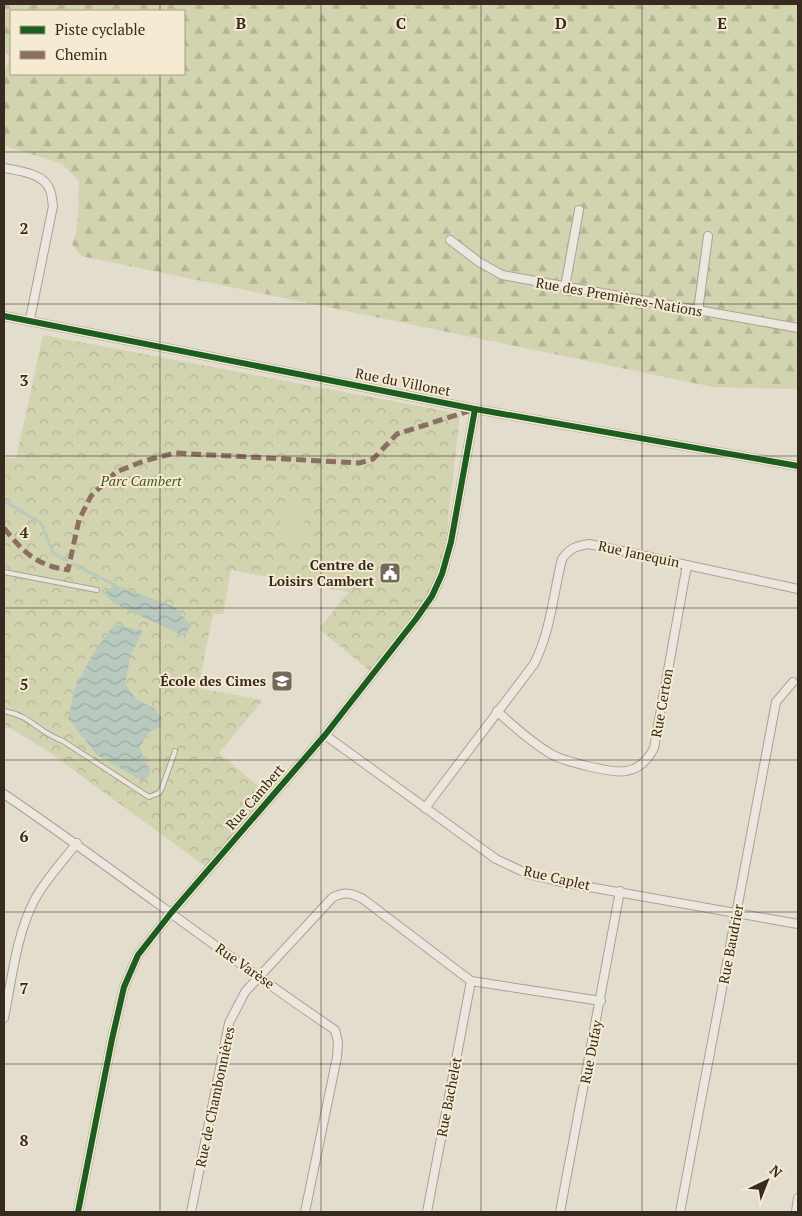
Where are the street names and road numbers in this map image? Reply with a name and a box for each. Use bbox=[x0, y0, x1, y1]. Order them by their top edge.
street label: Rue des Premières-Nations bbox=[534, 272, 704, 321]
street label: Rue du Villonet bbox=[354, 363, 453, 400]
street label: Rue Janequin bbox=[597, 536, 682, 572]
street label: Rue Certon bbox=[646, 666, 677, 739]
street label: Rue Cambert bbox=[221, 759, 289, 833]
street label: Rue Caplet bbox=[522, 861, 593, 895]
street label: Rue Baudrier bbox=[713, 902, 748, 985]
street label: Rue Varèse bbox=[212, 938, 279, 993]
street label: Rue Dufay bbox=[575, 1018, 606, 1085]
street label: Rue de Chambonnières bbox=[190, 1025, 239, 1169]
street label: Rue Bachelet bbox=[431, 1054, 466, 1139]

